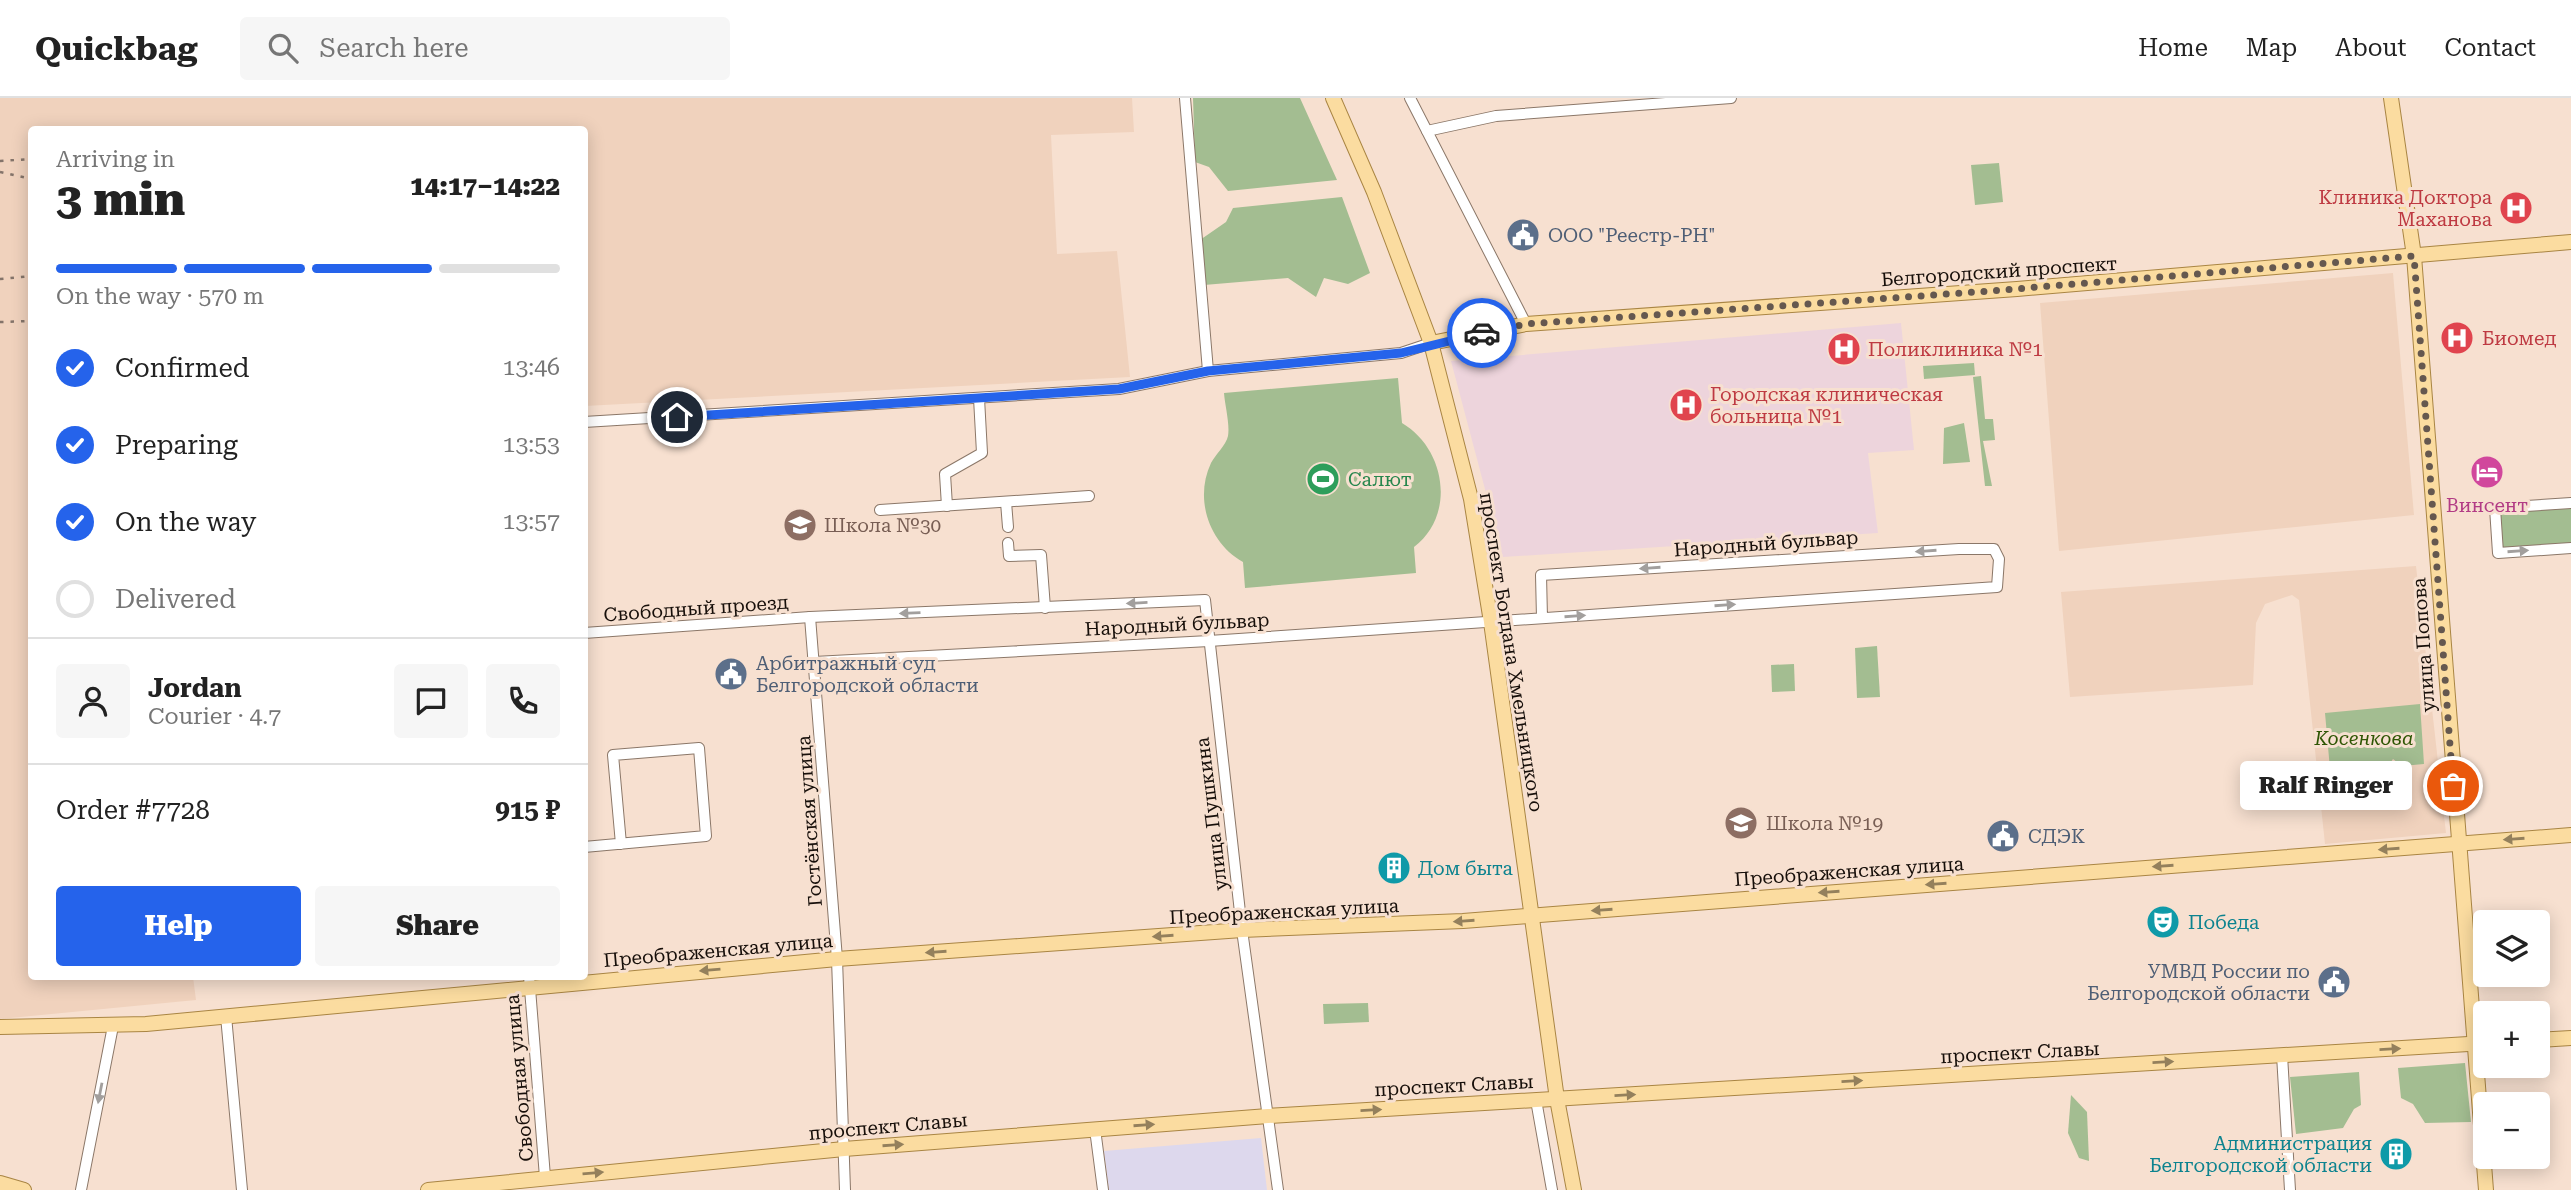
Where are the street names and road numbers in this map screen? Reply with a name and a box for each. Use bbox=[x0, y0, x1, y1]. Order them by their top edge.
street label: Белгородский проспект bbox=[1880, 252, 2118, 291]
street label: проспект Богдана Хмельницкого bbox=[1475, 491, 1548, 814]
street label: Народный бульвар bbox=[1673, 526, 1859, 561]
street label: улица Попова bbox=[2407, 576, 2440, 713]
street label: Свободный проезд bbox=[603, 591, 789, 626]
street label: Народный бульвар bbox=[1084, 608, 1270, 641]
street label: Гостёнская улица bbox=[792, 734, 827, 907]
street label: улица Пушкина bbox=[1191, 735, 1232, 892]
street label: Преображенская улица bbox=[1734, 852, 1965, 891]
street label: Преображенская улица bbox=[1169, 894, 1400, 929]
street label: Преображенская улица bbox=[602, 929, 834, 972]
street label: Свободная улица bbox=[501, 993, 538, 1162]
street label: проспект Славы bbox=[1940, 1037, 2100, 1068]
street label: проспект Славы bbox=[1374, 1070, 1534, 1101]
street label: проспект Славы bbox=[808, 1108, 968, 1145]

